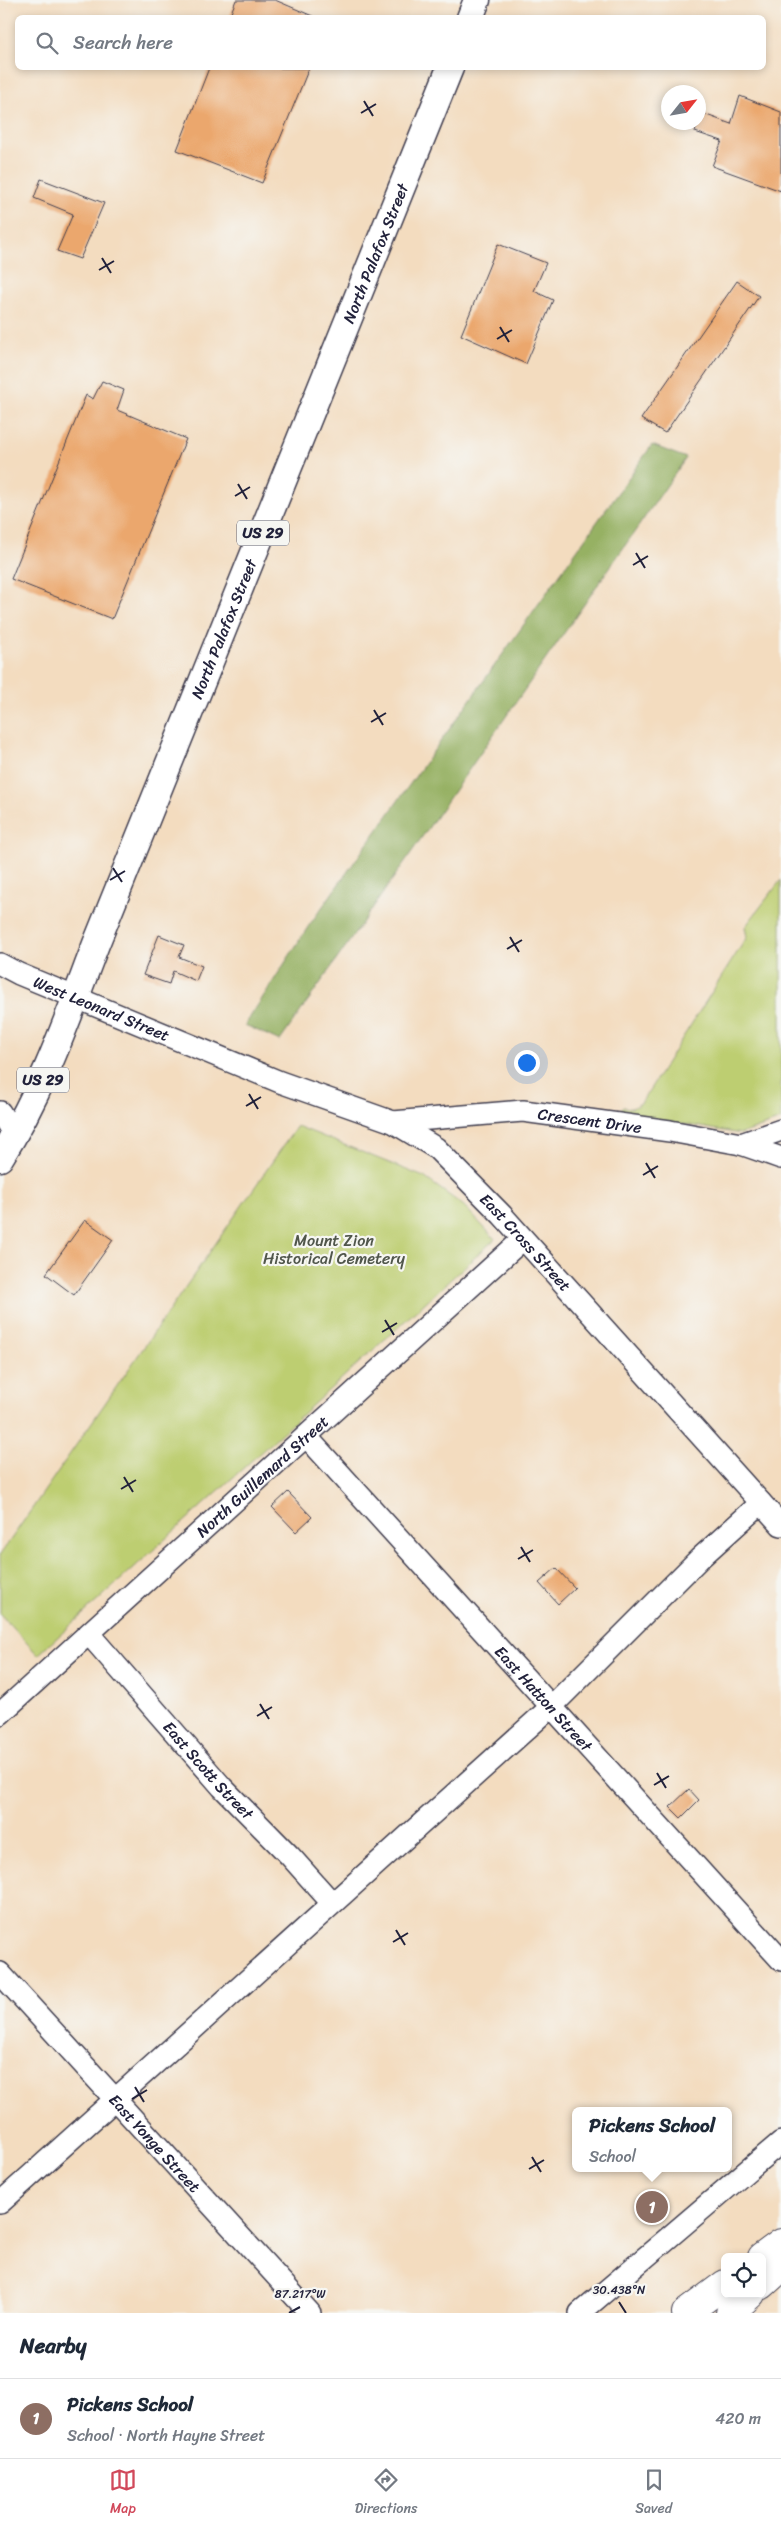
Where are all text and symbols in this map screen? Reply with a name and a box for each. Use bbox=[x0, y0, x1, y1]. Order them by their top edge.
search box bbox=[15, 15, 766, 70]
text: Search here bbox=[73, 26, 173, 59]
icon: search bbox=[33, 29, 61, 57]
north arrow bbox=[661, 85, 706, 130]
street label: North Palafox Street bbox=[334, 178, 417, 328]
road number: US 29 bbox=[237, 520, 289, 546]
street label: North Palafox Street bbox=[183, 554, 265, 703]
street label: West Leonard Street bbox=[29, 968, 174, 1050]
your location bbox=[514, 1050, 540, 1076]
road number: US 29 bbox=[17, 1068, 69, 1092]
street label: Crescent Drive bbox=[536, 1099, 644, 1142]
street label: East Cross Street bbox=[472, 1186, 578, 1298]
park label: Mount Zion Historical Cemetery bbox=[263, 1226, 406, 1273]
street label: North Guillemard Street bbox=[189, 1408, 336, 1545]
street label: East Hatton Street bbox=[487, 1639, 600, 1759]
street label: East Scott Street bbox=[155, 1714, 261, 1827]
street label: East Yonge Street bbox=[101, 2087, 208, 2200]
popup bbox=[572, 2107, 732, 2172]
text: Pickens School bbox=[589, 2109, 715, 2142]
text: School bbox=[589, 2142, 636, 2171]
pin: 1 bbox=[636, 2188, 668, 2226]
map controls bbox=[721, 2253, 766, 2298]
button: locate bbox=[721, 2253, 766, 2298]
text: 30.438°N bbox=[593, 2279, 646, 2301]
text: 87.217°W bbox=[274, 2283, 326, 2305]
text: Nearby bbox=[20, 2327, 86, 2365]
text: Pickens School bbox=[67, 2388, 193, 2421]
text: 1 bbox=[33, 2404, 39, 2433]
text: 420 m bbox=[715, 2404, 761, 2433]
text: School · North Hayne Street bbox=[67, 2421, 265, 2450]
tab: Map bbox=[109, 2466, 137, 2521]
tab: Directions bbox=[355, 2466, 417, 2521]
tab: Saved bbox=[635, 2466, 672, 2521]

